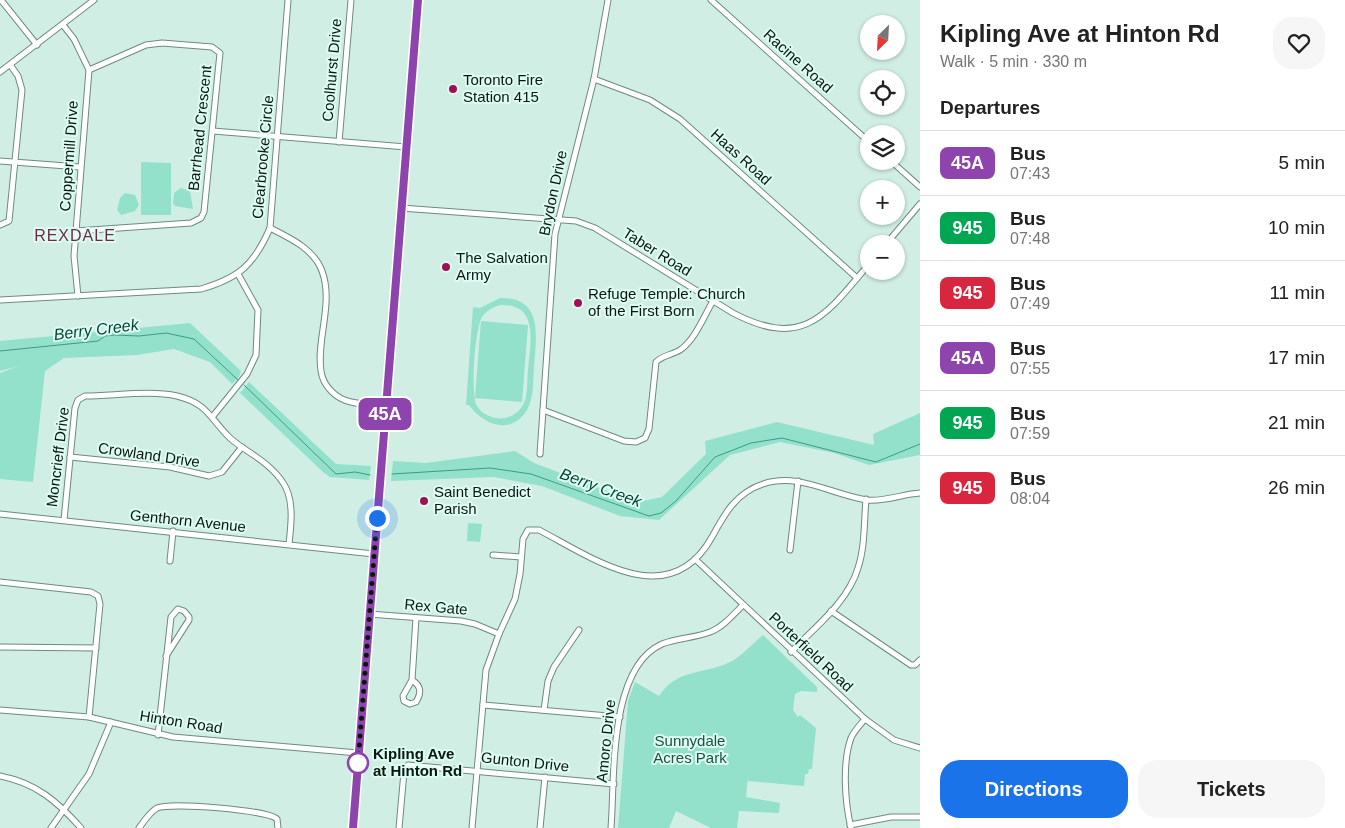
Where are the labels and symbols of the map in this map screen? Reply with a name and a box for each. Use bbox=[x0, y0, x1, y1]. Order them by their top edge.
north arrow bbox=[860, 15, 905, 60]
street label: Coolhurst Drive bbox=[319, 18, 344, 122]
street label: Racine Road bbox=[760, 25, 836, 96]
street label: Barrhead Crescent bbox=[184, 64, 215, 191]
place label: Toronto Fire Station 415 bbox=[463, 71, 543, 105]
marker: Toronto Fire Station 415 bbox=[447, 83, 459, 95]
street label: Clearbrooke Circle bbox=[249, 94, 276, 220]
street label: Coppermill Drive bbox=[56, 100, 81, 212]
street label: Haas Road bbox=[708, 125, 775, 188]
street label: Brydon Drive bbox=[535, 149, 570, 237]
street label: Taber Road bbox=[620, 224, 695, 279]
district label: REXDALE bbox=[34, 227, 116, 244]
place label: The Salvation Army bbox=[456, 249, 548, 283]
marker: The Salvation Army bbox=[440, 261, 452, 273]
place label: Refuge Temple: Church of the First Born bbox=[588, 285, 745, 319]
marker: Refuge Temple: Church of the First Born bbox=[572, 297, 584, 309]
water label: Berry Creek bbox=[53, 316, 140, 343]
line badge: 45A bbox=[356, 398, 414, 430]
street label: Moncrieff Drive bbox=[43, 406, 72, 508]
street label: Crowland Drive bbox=[97, 439, 201, 470]
water label: Berry Creek bbox=[558, 465, 645, 510]
place label: Saint Benedict Parish bbox=[434, 483, 532, 517]
marker: Saint Benedict Parish bbox=[418, 495, 430, 507]
street label: Genthorn Avenue bbox=[129, 506, 247, 535]
your location bbox=[365, 506, 390, 531]
street label: Rex Gate bbox=[404, 595, 468, 618]
street label: Porterfield Road bbox=[766, 608, 857, 695]
street label: Amoro Drive bbox=[593, 699, 618, 783]
street label: Hinton Road bbox=[139, 707, 224, 736]
park label: Sunnydale Acres Park bbox=[653, 732, 727, 766]
place label: Kipling Ave at Hinton Rd bbox=[373, 745, 462, 779]
street label: Gunton Drive bbox=[480, 748, 570, 775]
marker: Kipling Ave at Hinton Rd bbox=[347, 752, 369, 774]

